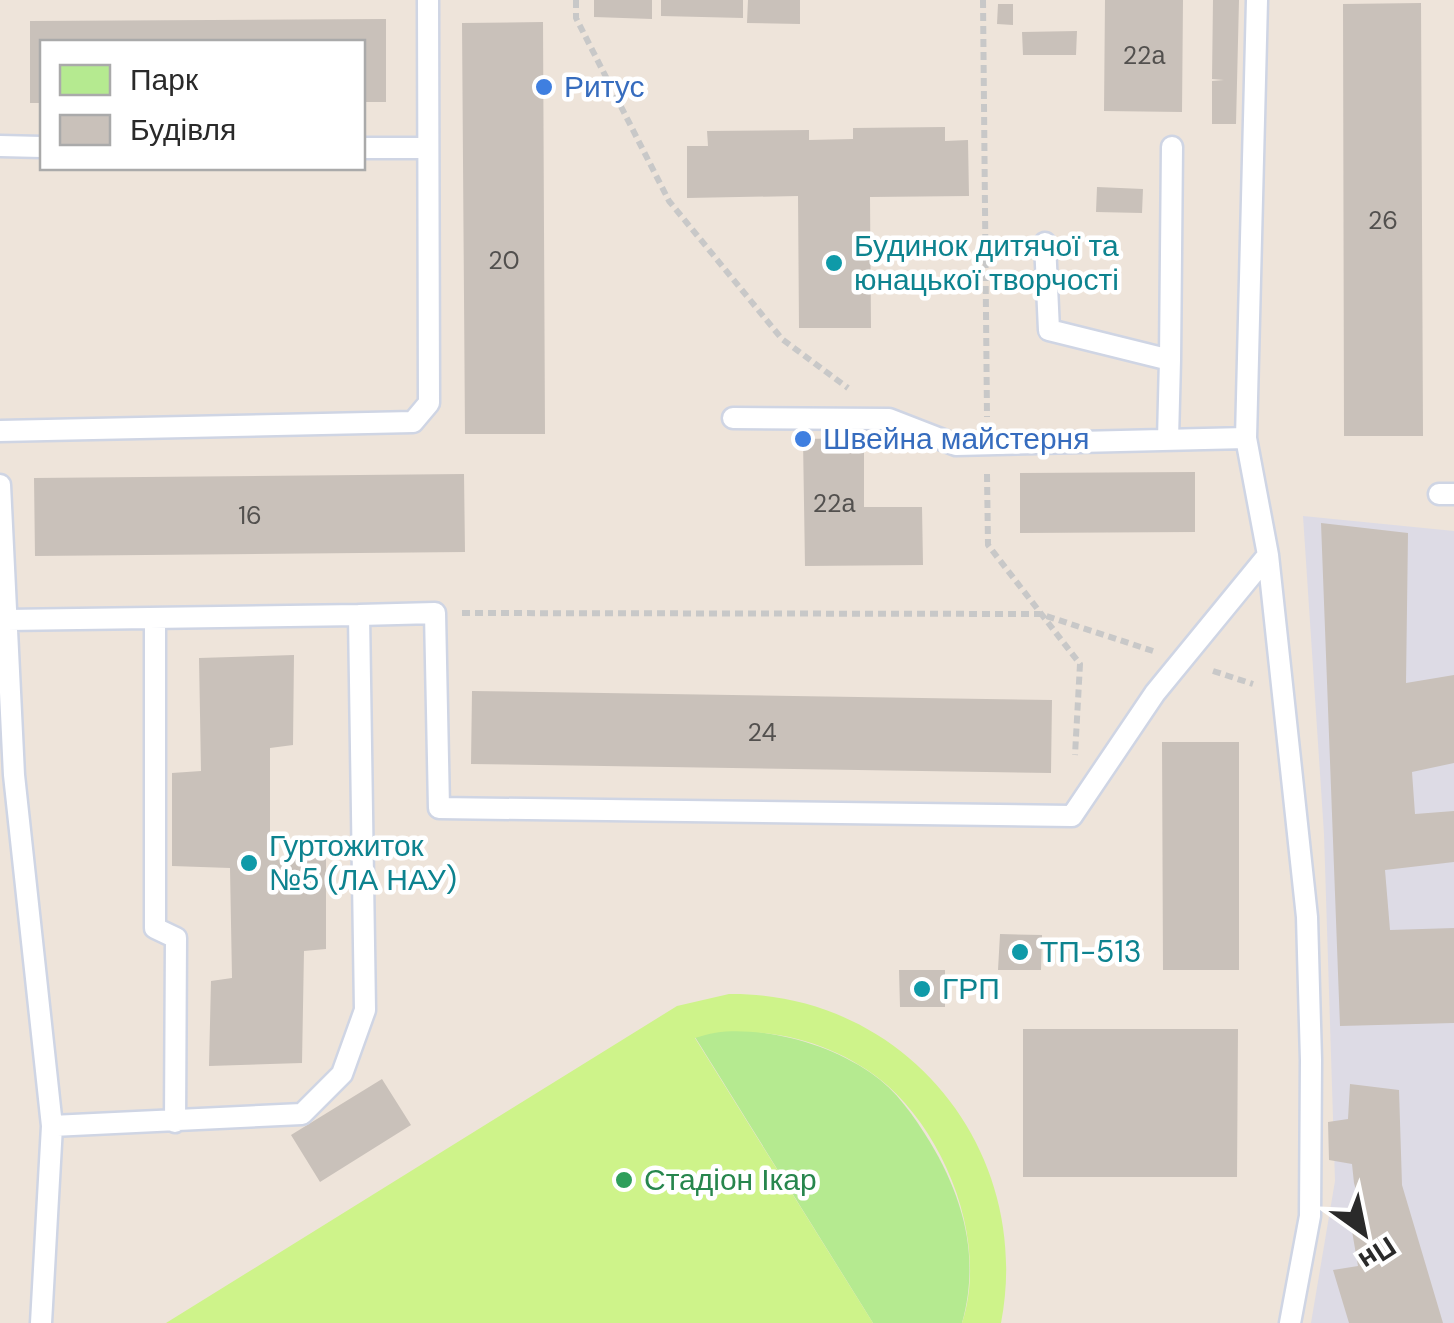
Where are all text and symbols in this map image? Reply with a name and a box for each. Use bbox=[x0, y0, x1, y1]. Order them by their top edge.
house number: 22а bbox=[1123, 39, 1165, 72]
legend bbox=[40, 40, 365, 170]
text: Парк bbox=[130, 60, 199, 99]
place label: Ритус bbox=[564, 67, 645, 106]
marker: Ритус bbox=[533, 76, 555, 98]
text: Будівля bbox=[130, 110, 236, 149]
house number: 26 bbox=[1368, 204, 1398, 237]
place label: Будинок дитячої та юнацької творчості bbox=[854, 226, 1119, 299]
house number: 20 bbox=[488, 244, 520, 277]
marker: Будинок дитячої та юнацької творчості bbox=[823, 252, 845, 274]
place label: Швейна майстерня bbox=[823, 419, 1089, 458]
marker: Швейна майстерня bbox=[792, 428, 814, 450]
house number: 22а bbox=[813, 487, 855, 520]
house number: 16 bbox=[238, 499, 262, 532]
house number: 24 bbox=[747, 716, 777, 749]
place label: Гуртожиток №5 (ЛА НАУ) bbox=[269, 826, 457, 899]
marker: Гуртожиток №5 (ЛА НАУ) bbox=[238, 852, 260, 874]
place label: ТП-513 bbox=[1040, 932, 1142, 971]
marker: ТП-513 bbox=[1009, 941, 1031, 963]
place label: ГРП bbox=[942, 969, 1000, 1008]
marker: ГРП bbox=[911, 978, 933, 1000]
place label: Стадіон Ікар bbox=[644, 1160, 817, 1199]
marker: Стадіон Ікар bbox=[613, 1169, 635, 1191]
north arrow bbox=[1314, 1183, 1414, 1283]
text: Пн bbox=[1352, 1228, 1403, 1279]

